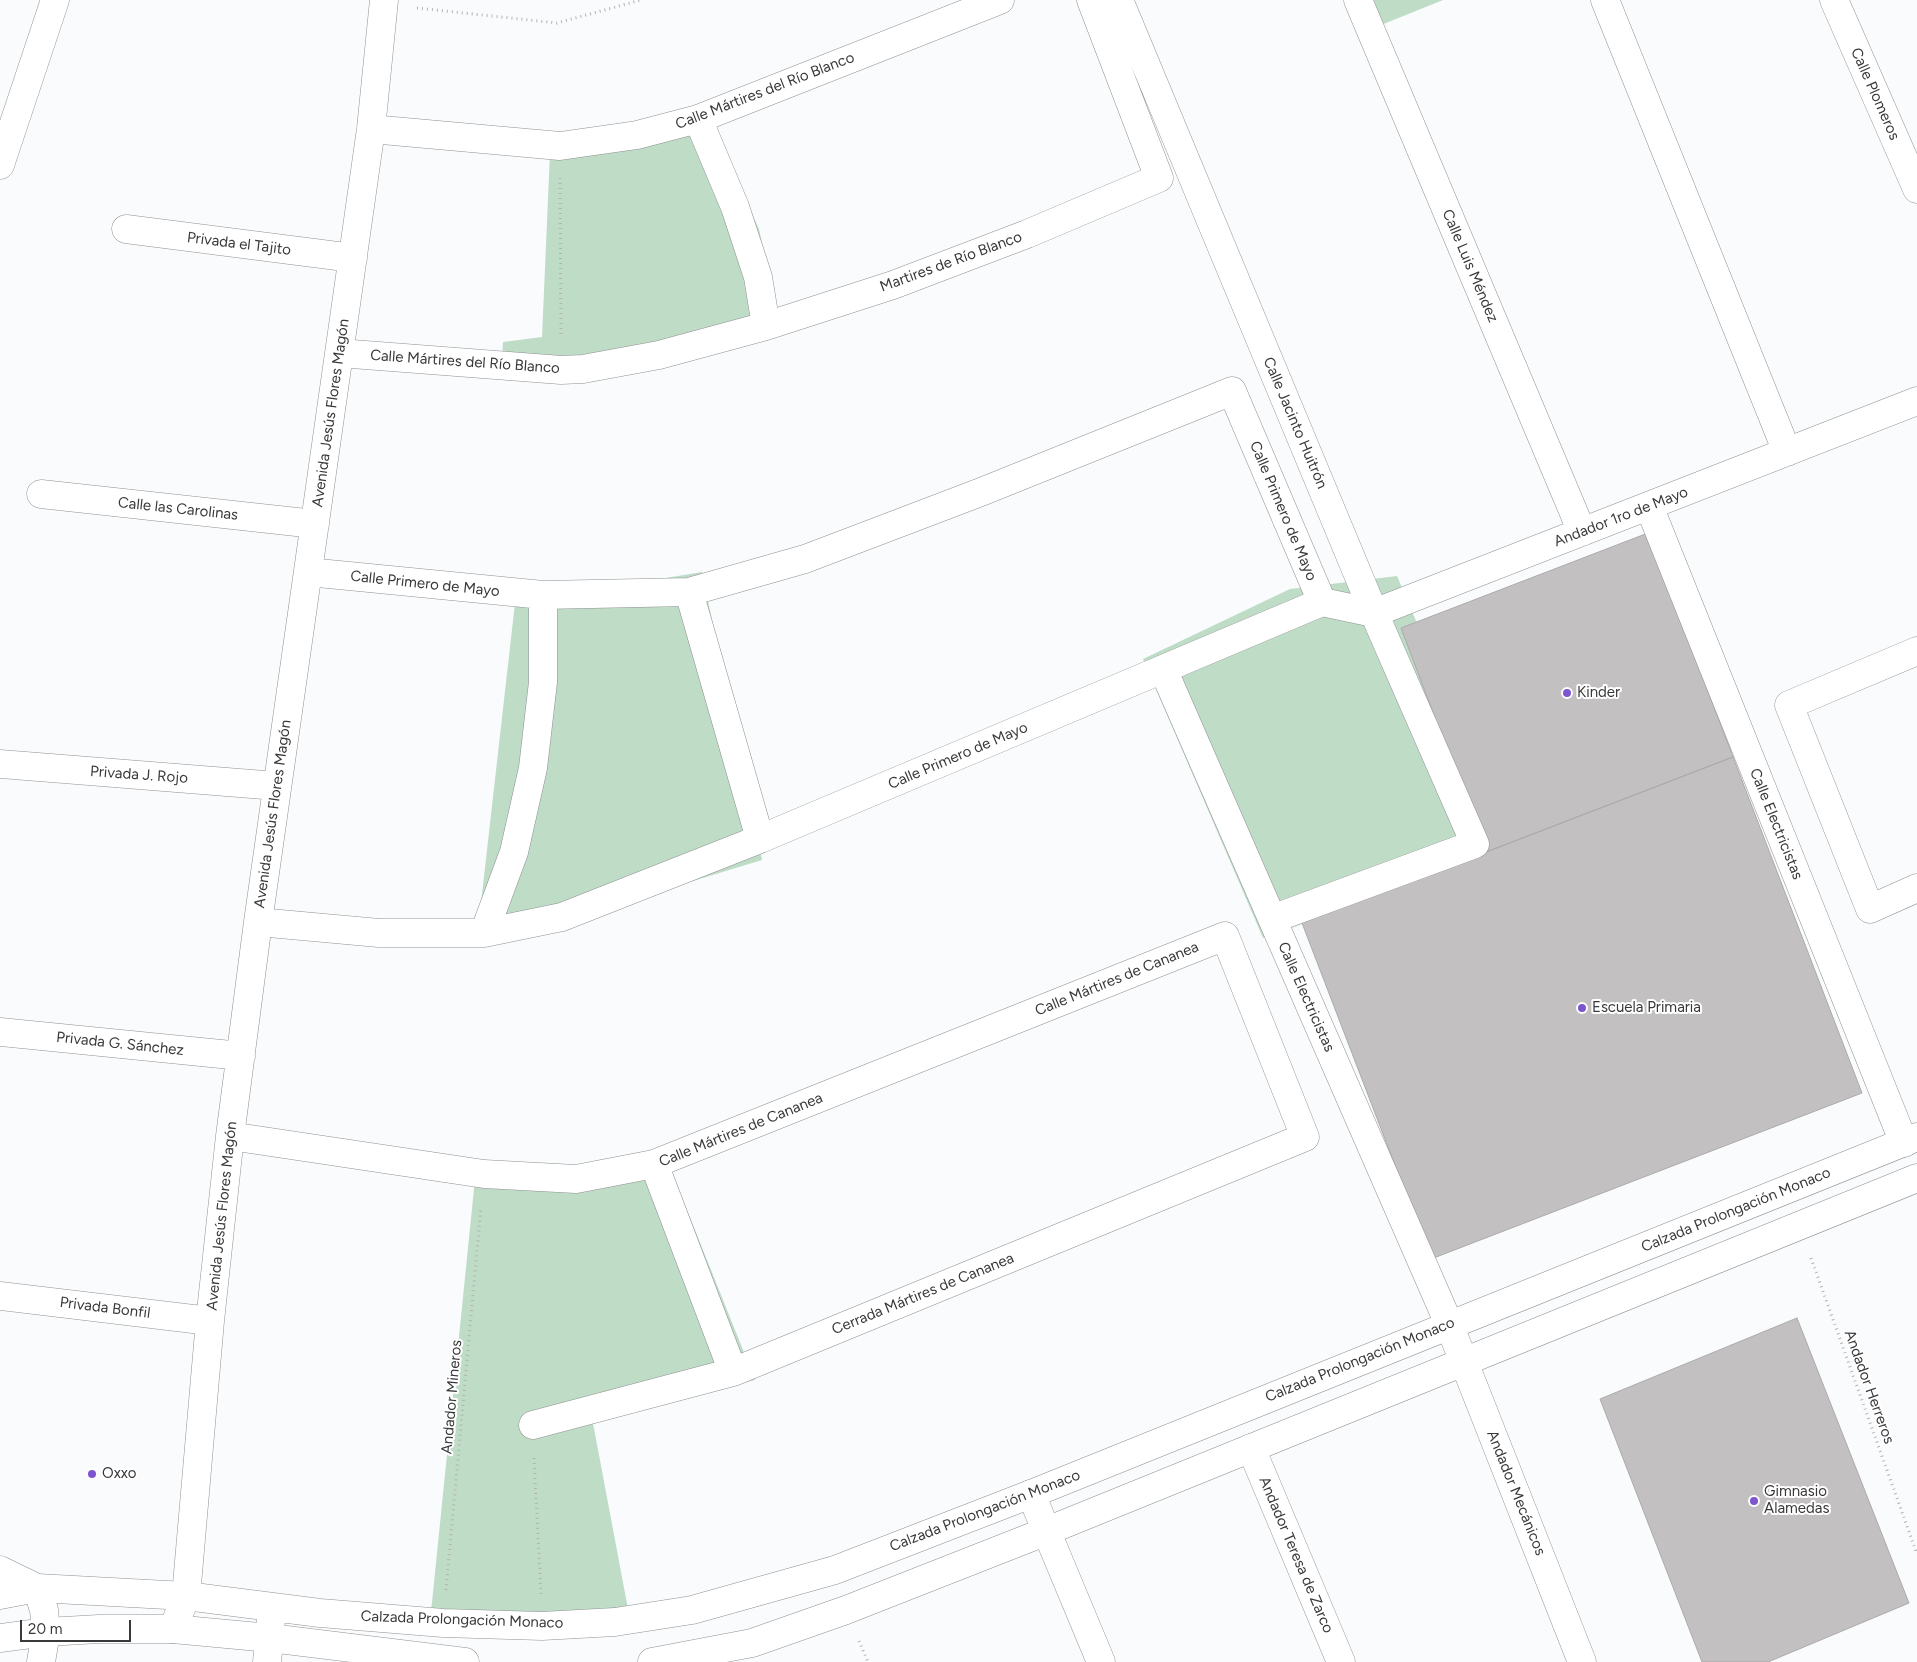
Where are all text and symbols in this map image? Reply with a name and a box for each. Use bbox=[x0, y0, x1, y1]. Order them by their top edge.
street label: Calle Plomeros bbox=[1847, 45, 1903, 143]
street label: Calle Mártires del Río Blanco bbox=[673, 49, 857, 133]
street label: Calle Luis Méndez bbox=[1438, 207, 1502, 325]
street label: Martires de Río Blanco bbox=[878, 228, 1024, 296]
street label: Privada el Tajito bbox=[186, 229, 292, 259]
street label: Avenida Jesús Flores Magón bbox=[309, 318, 353, 508]
street label: Calle Mártires del Río Blanco bbox=[370, 346, 560, 378]
street label: Calle Jacinto Huitrón bbox=[1259, 354, 1331, 492]
street label: Calle Primero de Mayo bbox=[1245, 438, 1321, 584]
street label: Andador 1ro de Mayo bbox=[1551, 483, 1691, 551]
street label: Calle las Carolinas bbox=[117, 494, 239, 524]
street label: Calle Primero de Mayo bbox=[350, 567, 500, 601]
place label: Kinder bbox=[1577, 684, 1620, 702]
marker: Kinder bbox=[1561, 687, 1573, 699]
street label: Calle Primero de Mayo bbox=[885, 718, 1031, 794]
street label: Avenida Jesús Flores Magón bbox=[251, 719, 295, 909]
street label: Privada J. Rojo bbox=[90, 763, 188, 787]
street label: Calle Electricistas bbox=[1745, 766, 1807, 882]
street label: Calle Mártires de Cananea bbox=[1033, 938, 1201, 1020]
street label: Calle Electricistas bbox=[1274, 939, 1338, 1055]
place label: Escuela Primaria bbox=[1592, 999, 1701, 1017]
marker: Escuela Primaria bbox=[1576, 1002, 1588, 1014]
street label: Privada G. Sánchez bbox=[55, 1028, 185, 1060]
street label: Calle Mártires de Cananea bbox=[657, 1089, 825, 1171]
street label: Avenida Jesús Flores Magón bbox=[203, 1121, 241, 1311]
street label: Calzada Prolongación Monaco bbox=[1639, 1164, 1833, 1256]
street label: Cerrada Mártires de Cananea bbox=[829, 1249, 1017, 1339]
street label: Privada Bonfil bbox=[59, 1294, 151, 1322]
street label: Calzada Prolongación Monaco bbox=[1263, 1314, 1457, 1406]
street label: Andador Herreros bbox=[1840, 1328, 1898, 1446]
street label: Andador Mineros bbox=[438, 1339, 466, 1455]
street label: Andador Mecánicos bbox=[1483, 1428, 1549, 1558]
place label: Oxxo bbox=[102, 1465, 137, 1483]
street label: Calzada Prolongación Monaco bbox=[887, 1466, 1083, 1556]
marker: Oxxo bbox=[86, 1468, 98, 1480]
street label: Andador Teresa de Zarco bbox=[1255, 1474, 1337, 1636]
place label: Gimnasio Alamedas bbox=[1764, 1483, 1829, 1518]
marker: Gimnasio Alamedas bbox=[1748, 1495, 1760, 1507]
street label: Calzada Prolongación Monaco bbox=[360, 1607, 564, 1633]
scale bar bbox=[22, 1610, 134, 1642]
text: 20 m bbox=[28, 1620, 62, 1638]

